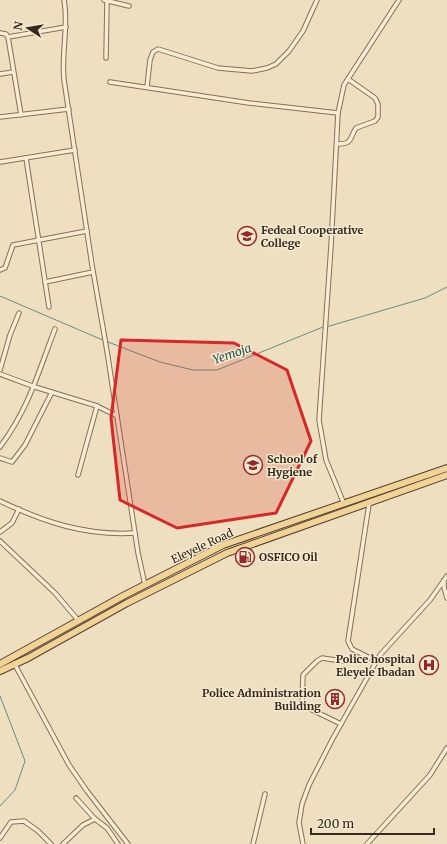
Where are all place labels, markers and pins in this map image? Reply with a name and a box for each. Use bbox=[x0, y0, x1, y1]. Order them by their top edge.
place label: Fedeal Cooperative College bbox=[261, 223, 364, 250]
school or university icon: Fedeal Cooperative College bbox=[236, 225, 258, 247]
place label: School of Hygiene bbox=[267, 452, 318, 479]
school or university icon: School of Hygiene bbox=[242, 454, 264, 476]
fuel station icon: OSFICO Oil bbox=[234, 546, 256, 568]
place label: OSFICO Oil bbox=[259, 550, 318, 564]
place label: Police hospital Eleyele Ibadan bbox=[336, 652, 416, 679]
hospital icon: Police hospital Eleyele Ibadan bbox=[418, 654, 440, 676]
place label: Police Administration Building bbox=[202, 686, 322, 713]
building icon: Police Administration Building bbox=[324, 688, 346, 710]

